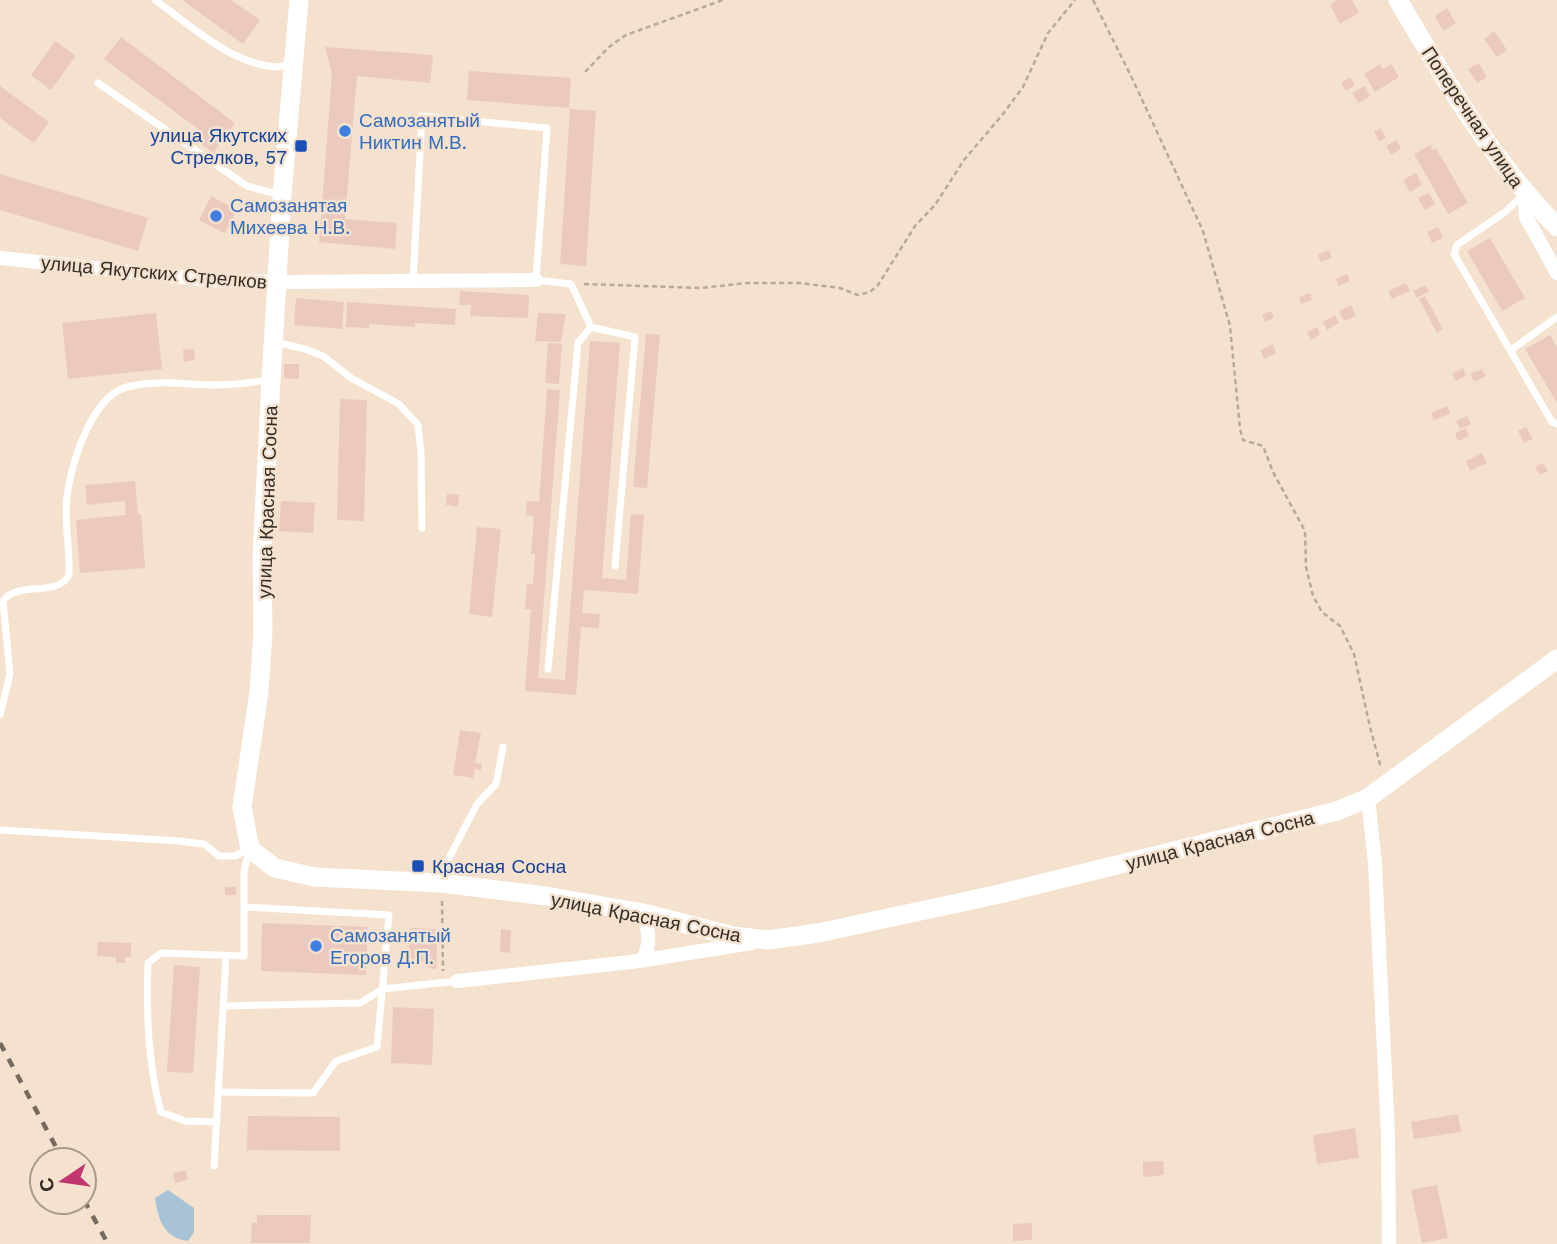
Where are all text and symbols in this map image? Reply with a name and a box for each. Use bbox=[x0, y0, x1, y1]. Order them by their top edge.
street label: Поперечная улица bbox=[1417, 42, 1529, 193]
place label: Самозанятый Никтин М.В. bbox=[359, 109, 480, 154]
marker: Самозанятый Никтин М.В. bbox=[337, 123, 353, 139]
place label: улица Якутских Стрелков, 57 bbox=[150, 124, 287, 169]
marker: улица Якутских Стрелков, 57 bbox=[293, 138, 309, 154]
place label: Самозанятая Михеева Н.В. bbox=[230, 194, 350, 239]
marker: Самозанятая Михеева Н.В. bbox=[208, 208, 224, 224]
street label: улица Якутских Стрелков bbox=[40, 251, 268, 294]
street label: улица Красная Сосна bbox=[253, 405, 282, 599]
street label: улица Красная Сосна bbox=[1124, 806, 1317, 875]
place label: Красная Сосна bbox=[432, 855, 567, 878]
marker: Красная Сосна bbox=[410, 858, 426, 874]
street label: улица Красная Сосна bbox=[549, 888, 743, 947]
place label: Самозанятый Егоров Д.П. bbox=[330, 924, 451, 969]
marker: Самозанятый Егоров Д.П. bbox=[308, 938, 324, 954]
north arrow bbox=[28, 1146, 98, 1216]
text: С bbox=[34, 1175, 60, 1194]

